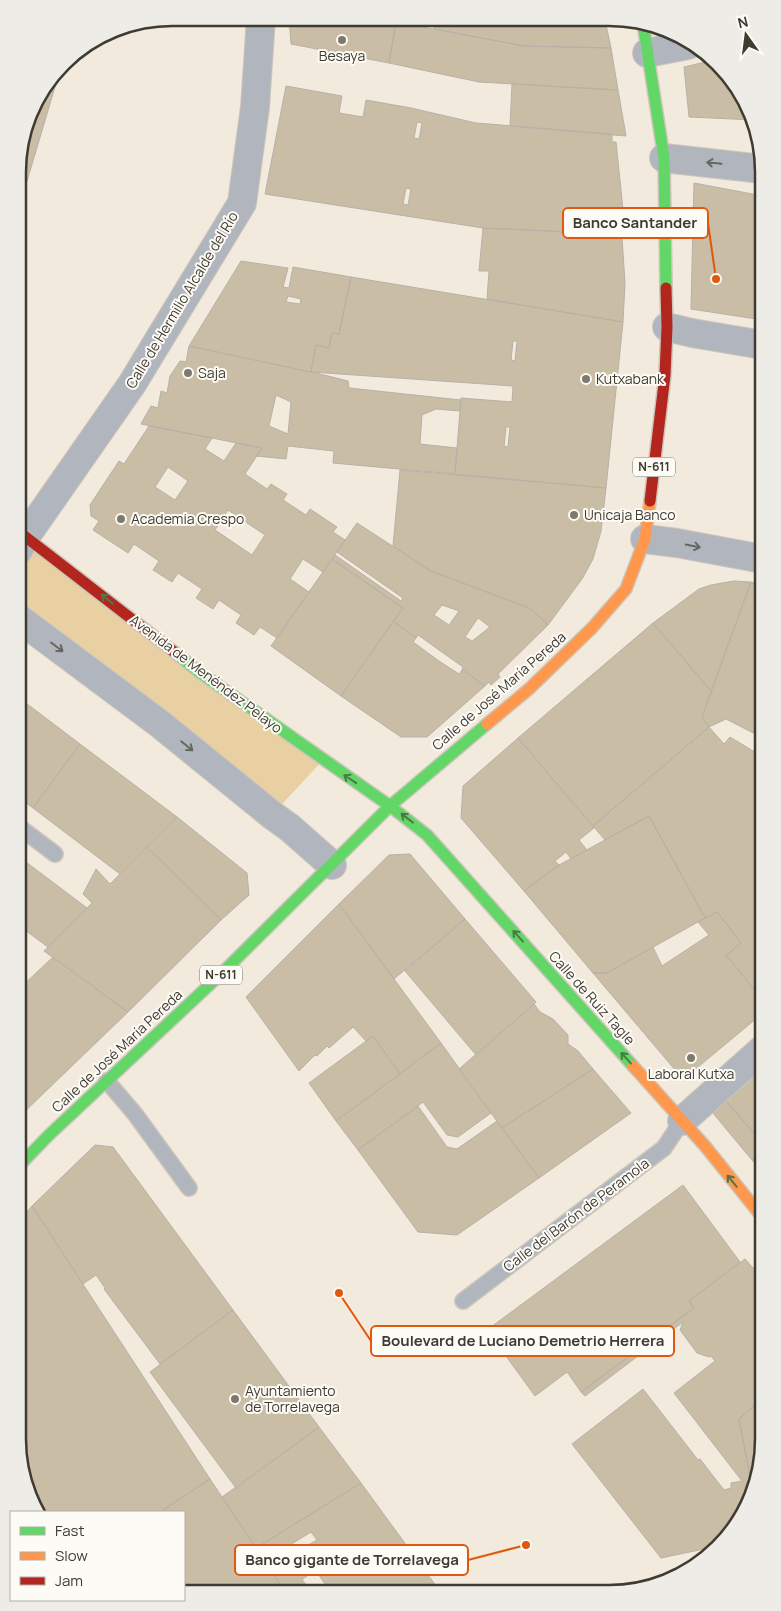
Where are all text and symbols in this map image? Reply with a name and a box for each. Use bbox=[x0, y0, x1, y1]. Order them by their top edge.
north arrow bbox=[721, 10, 771, 60]
text: N bbox=[736, 11, 750, 32]
marker: Besaya bbox=[336, 34, 348, 46]
place label: Besaya bbox=[319, 46, 365, 65]
one-way arrow bbox=[707, 158, 723, 168]
street label: Calle de Hermilio Alcalde del Río bbox=[121, 208, 242, 392]
callout: Banco Santander bbox=[563, 208, 708, 238]
text: Banco Santander bbox=[573, 212, 697, 233]
place label: Saja bbox=[198, 363, 226, 382]
marker: Saja bbox=[182, 367, 194, 379]
place label: Kutxabank bbox=[596, 369, 665, 388]
marker: Kutxabank bbox=[580, 373, 592, 385]
road number: N-611 bbox=[633, 458, 675, 477]
place label: Unicaja Banco bbox=[584, 505, 675, 524]
place label: Academia Crespo bbox=[131, 509, 244, 528]
marker: Unicaja Banco bbox=[568, 509, 580, 521]
marker: Academia Crespo bbox=[115, 513, 127, 525]
one-way arrow bbox=[685, 541, 701, 551]
one-way arrow bbox=[100, 594, 113, 605]
street label: Avenida de Menéndez Pelayo bbox=[126, 610, 286, 737]
street label: Calle de José María Pereda bbox=[428, 627, 570, 754]
one-way arrow bbox=[50, 642, 63, 653]
one-way arrow bbox=[180, 740, 193, 751]
one-way arrow bbox=[343, 773, 357, 784]
one-way arrow bbox=[401, 813, 414, 824]
one-way arrow bbox=[512, 930, 524, 943]
street label: Calle de Ruiz Tagle bbox=[545, 947, 640, 1049]
road number: N-611 bbox=[200, 966, 242, 984]
street label: Calle de José María Pereda bbox=[47, 985, 186, 1116]
one-way arrow bbox=[620, 1051, 632, 1064]
marker: Laboral Kutxa bbox=[685, 1052, 697, 1064]
place label: Laboral Kutxa bbox=[648, 1064, 734, 1083]
street label: Calle del Barón de Peramola bbox=[499, 1153, 653, 1276]
one-way arrow bbox=[727, 1174, 738, 1187]
callout: Boulevard de Luciano Demetrio Herrera bbox=[371, 1326, 674, 1356]
text: Boulevard de Luciano Demetrio Herrera bbox=[382, 1330, 664, 1351]
place label: Ayuntamiento de Torrelavega bbox=[245, 1381, 340, 1416]
marker: Ayuntamiento de Torrelavega bbox=[229, 1393, 241, 1405]
legend bbox=[10, 1511, 185, 1601]
text: Fast bbox=[55, 1520, 84, 1541]
text: Slow bbox=[55, 1545, 88, 1566]
callout: Banco gigante de Torrelavega bbox=[235, 1545, 468, 1575]
text: Banco gigante de Torrelavega bbox=[245, 1549, 459, 1570]
text: Jam bbox=[55, 1570, 83, 1591]

